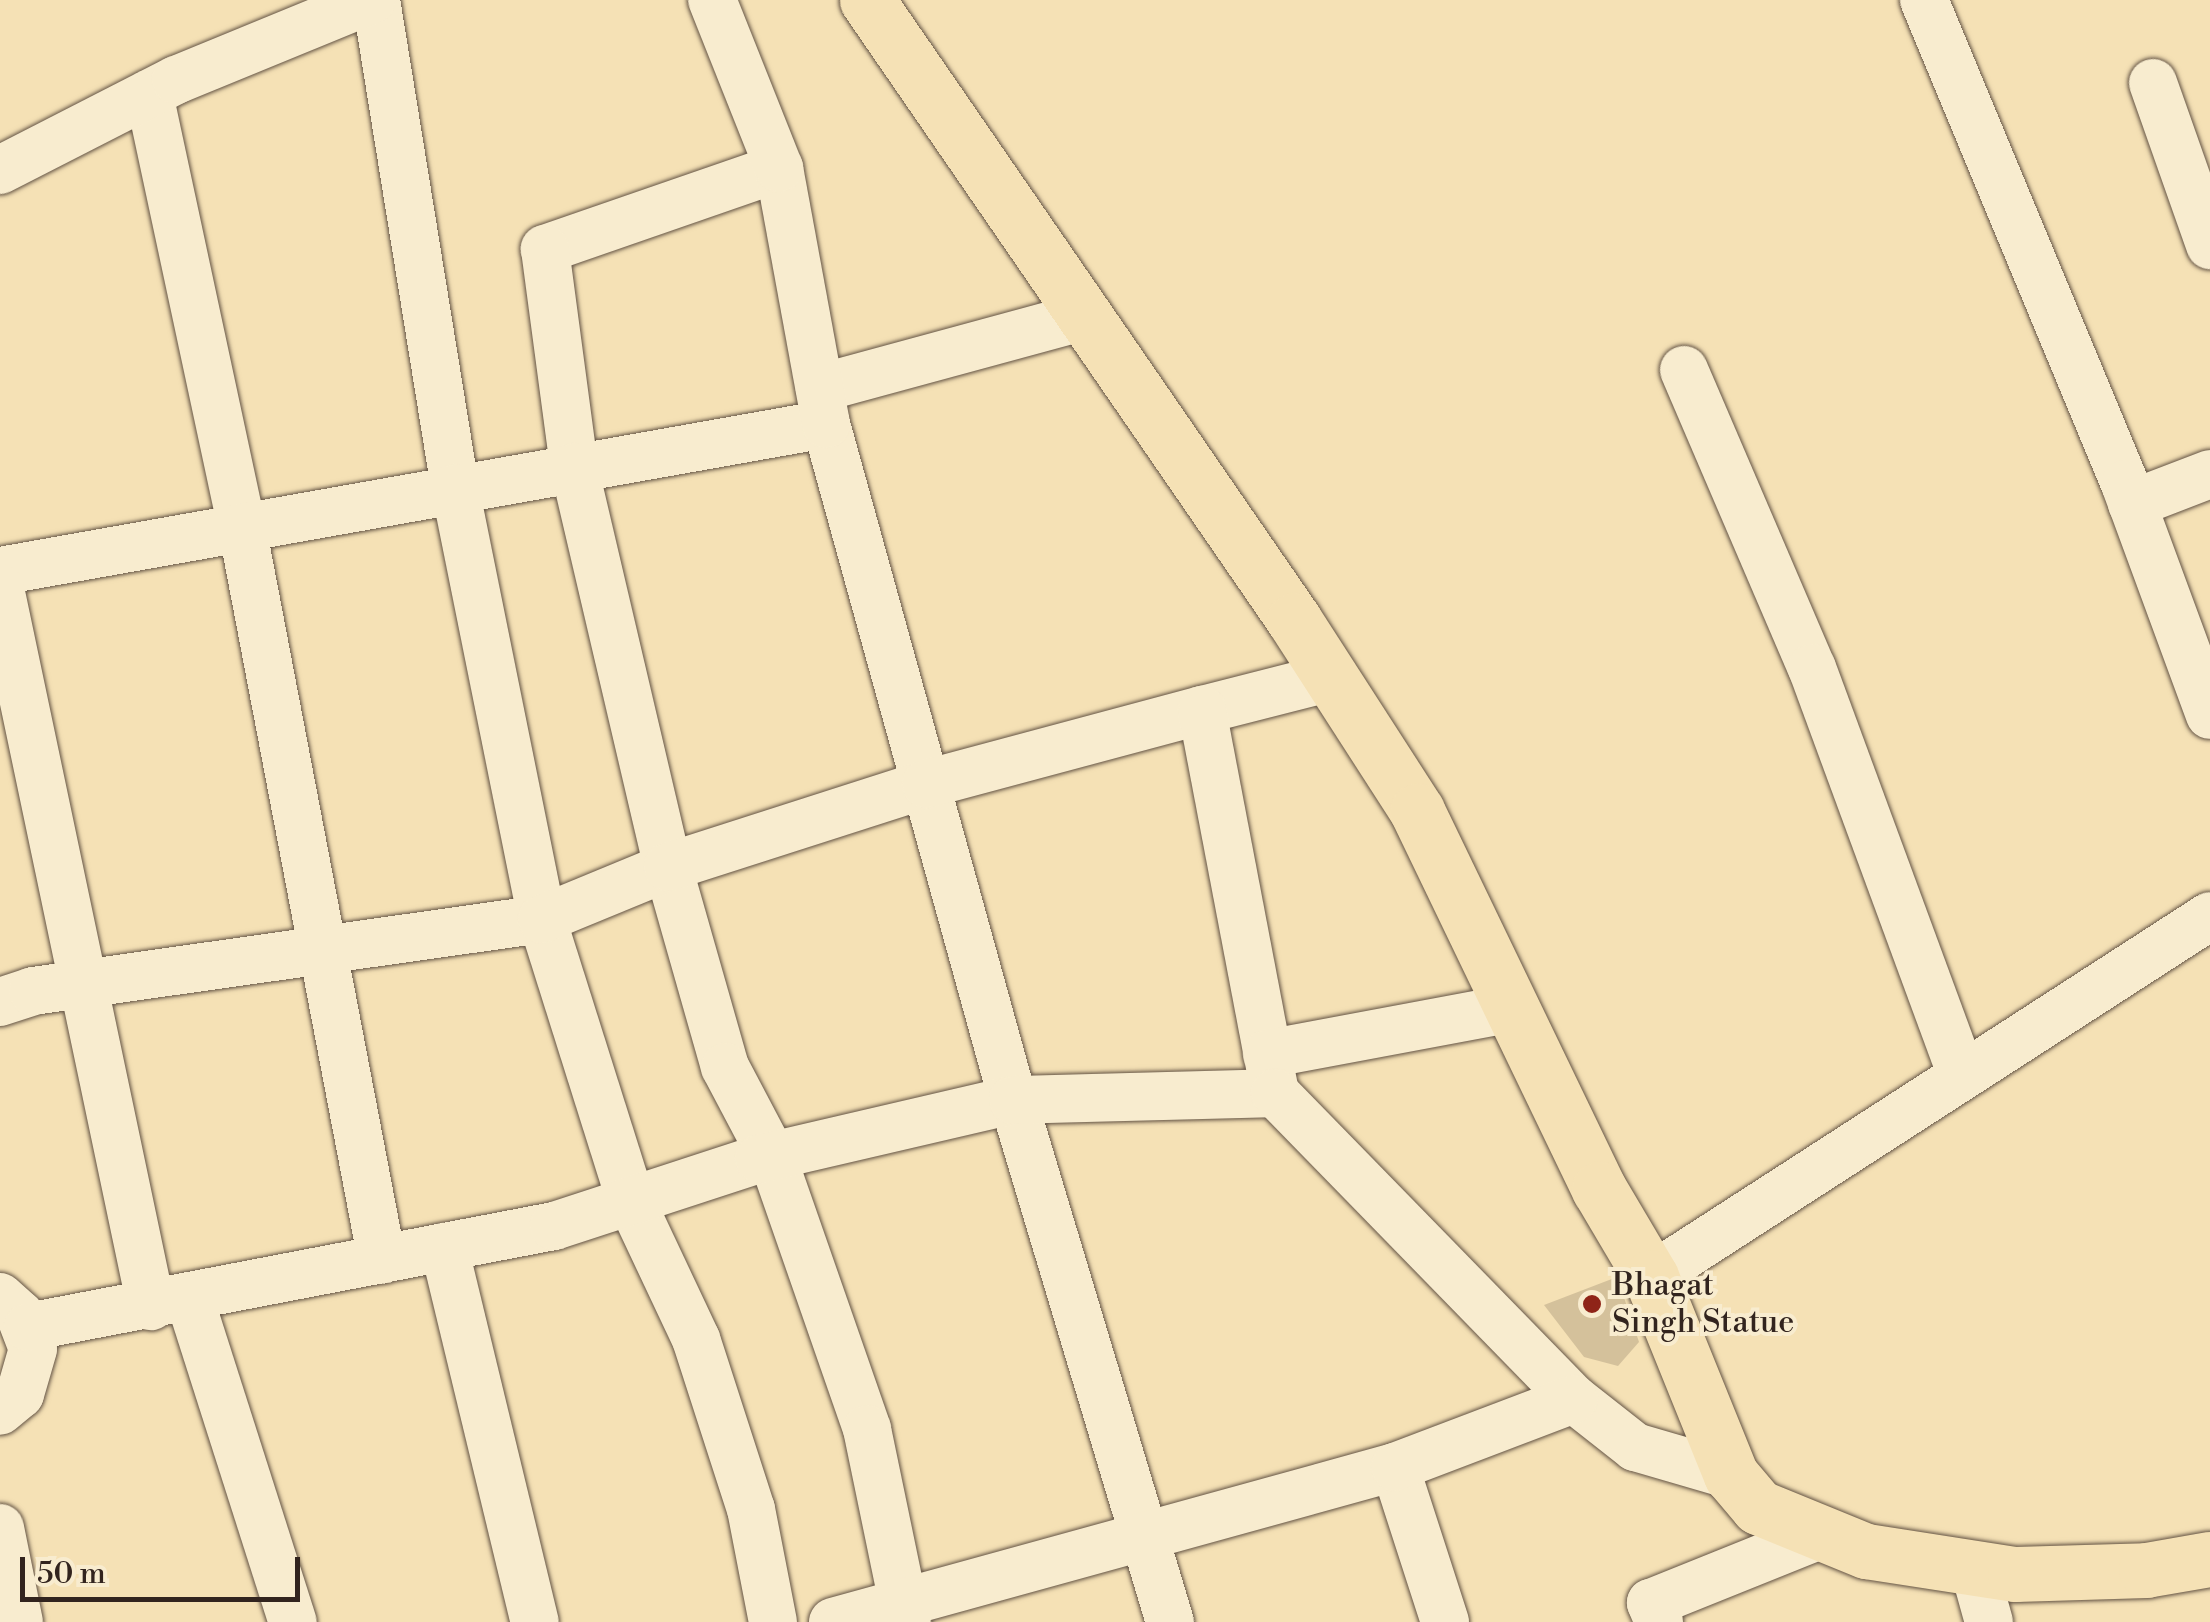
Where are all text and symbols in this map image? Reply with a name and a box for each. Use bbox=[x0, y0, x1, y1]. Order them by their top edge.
place label: Bhagat Singh Statue bbox=[1612, 1267, 1794, 1342]
marker: Bhagat Singh Statue bbox=[1581, 1293, 1603, 1315]
scale bar bbox=[25, 1537, 305, 1599]
text: 50 m bbox=[37, 1555, 106, 1593]

